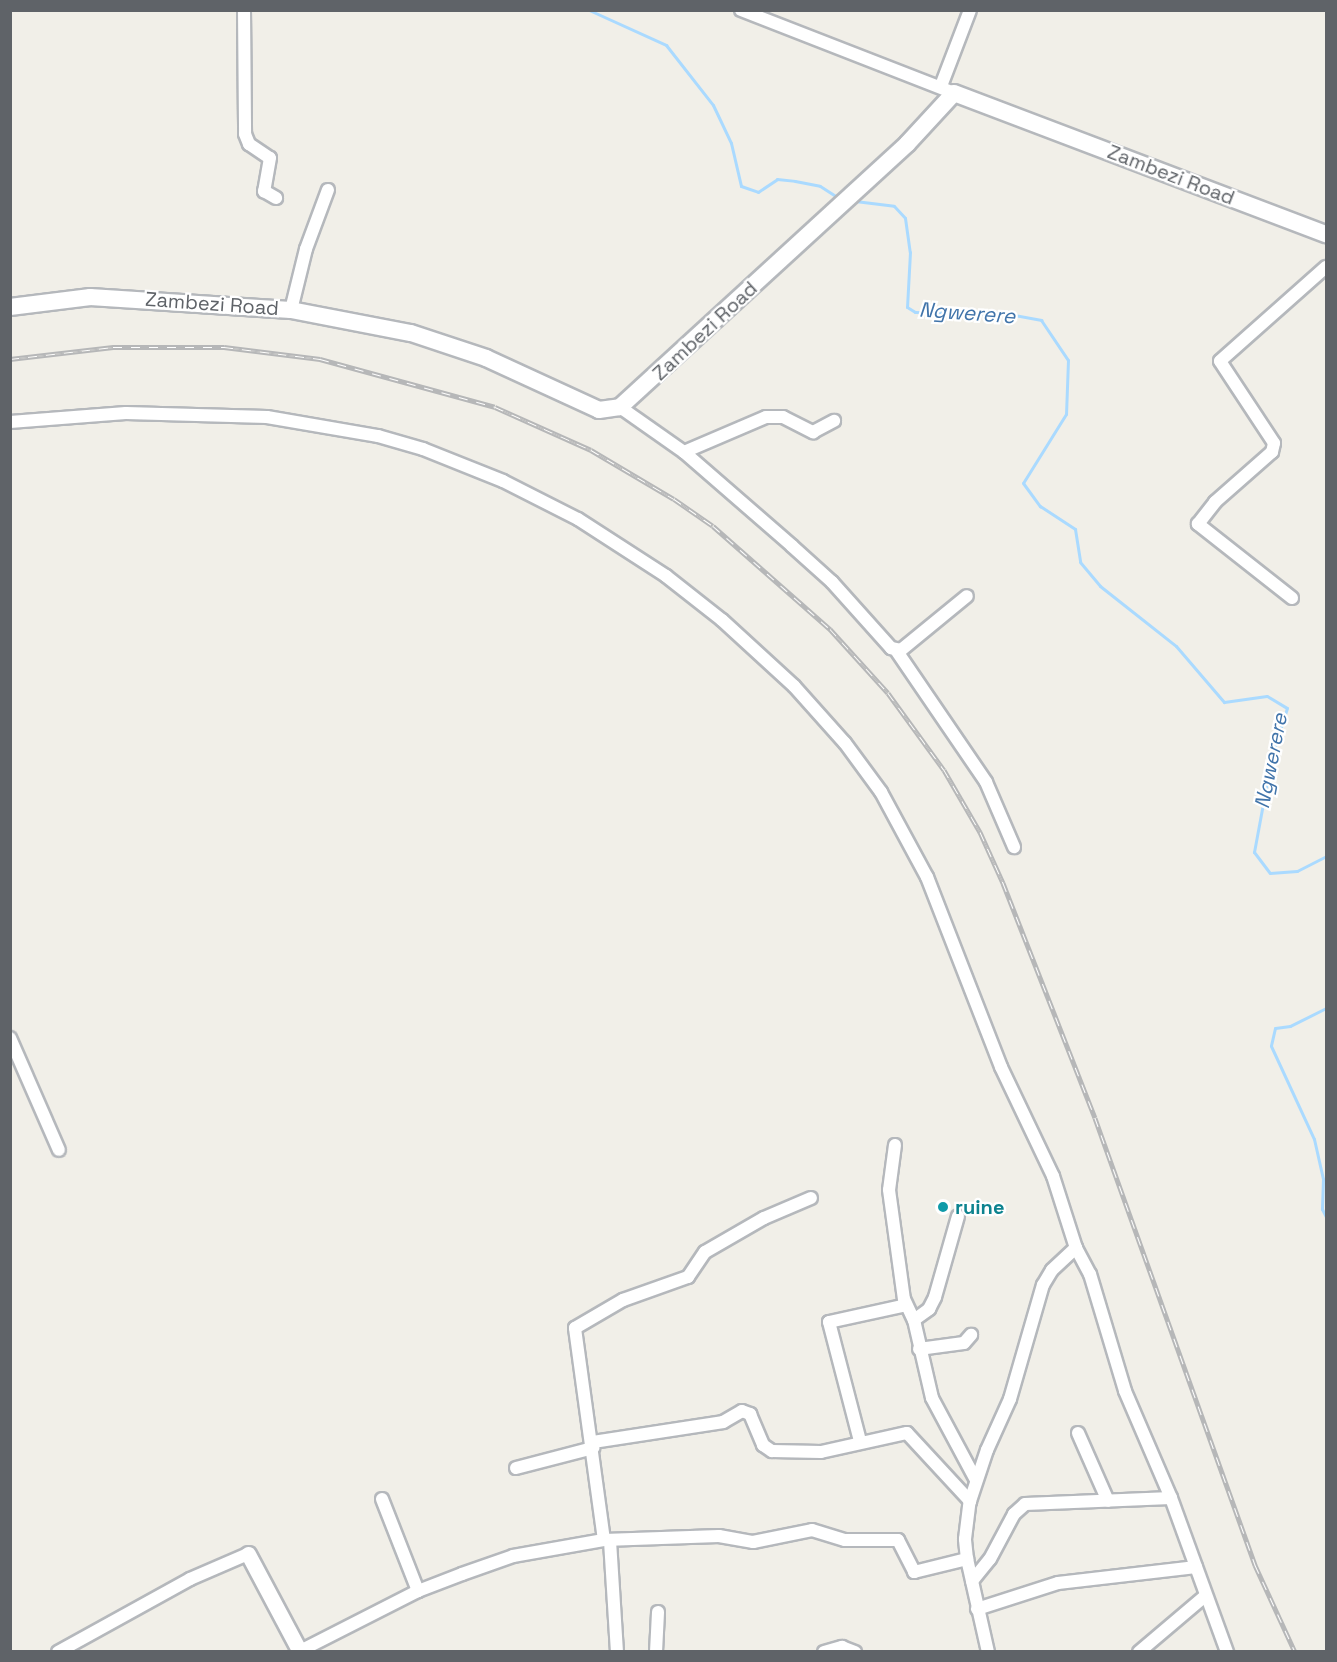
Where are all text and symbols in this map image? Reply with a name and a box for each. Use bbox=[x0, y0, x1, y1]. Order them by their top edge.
street label: Zambezi Road bbox=[1104, 140, 1238, 210]
street label: Zambezi Road bbox=[648, 276, 762, 386]
street label: Zambezi Road bbox=[144, 287, 280, 321]
water label: Ngwerere bbox=[918, 297, 1016, 329]
water label: Ngwerere bbox=[1249, 711, 1293, 811]
place label: ruine bbox=[955, 1195, 1004, 1219]
marker: ruine bbox=[936, 1200, 950, 1214]

